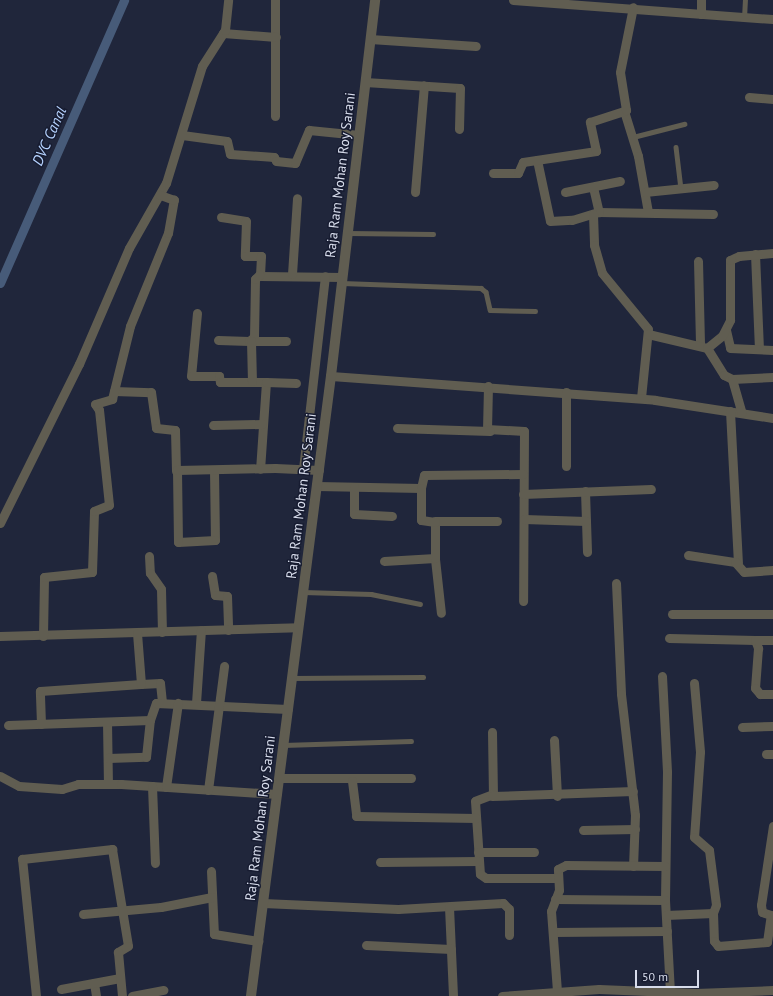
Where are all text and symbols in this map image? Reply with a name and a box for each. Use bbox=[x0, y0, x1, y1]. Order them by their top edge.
street label: Raja Ram Mohan Roy Sarani bbox=[321, 91, 359, 259]
water label: DVC Canal bbox=[28, 104, 70, 168]
street label: Raja Ram Mohan Roy Sarani bbox=[282, 412, 320, 580]
street label: Raja Ram Mohan Roy Sarani bbox=[241, 734, 279, 902]
scale bar bbox=[637, 962, 701, 988]
text: 50 m bbox=[642, 969, 668, 984]

